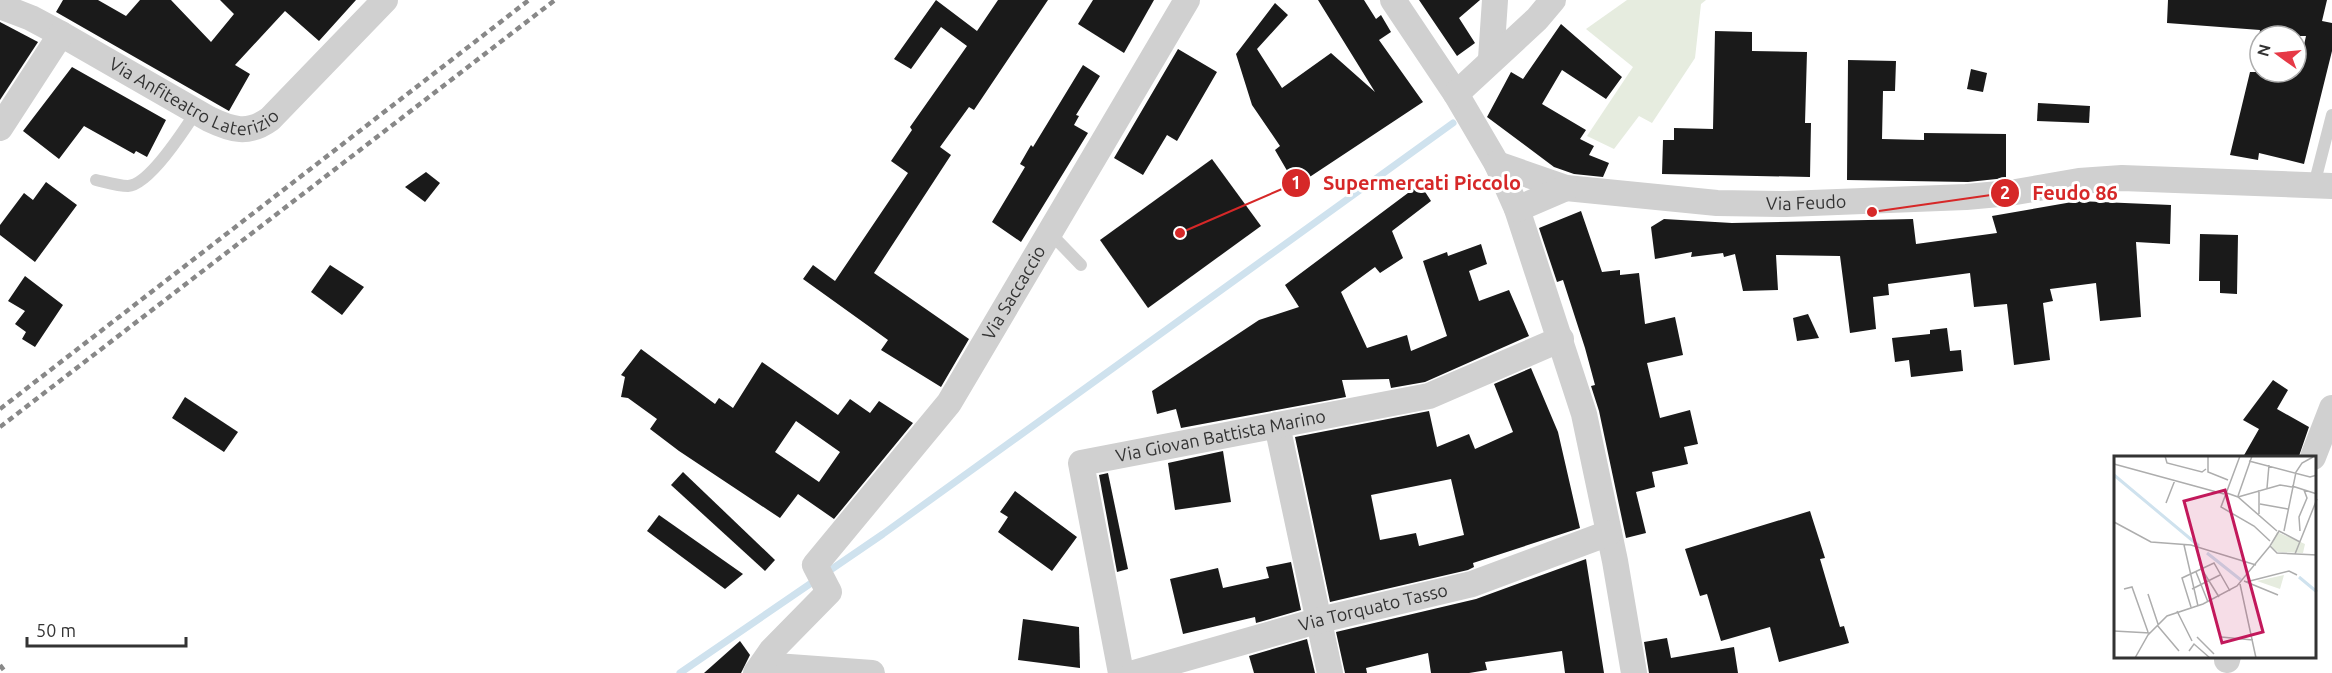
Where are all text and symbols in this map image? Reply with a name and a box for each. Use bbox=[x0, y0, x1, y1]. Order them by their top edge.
north arrow bbox=[2248, 24, 2308, 84]
text: N bbox=[2253, 42, 2274, 58]
street label: Via Anfiteatro Laterizio bbox=[106, 53, 283, 138]
callout: Supermercati Piccolo bbox=[1281, 164, 1533, 202]
text: Supermercati Piccolo bbox=[1323, 171, 1521, 194]
text: 1 bbox=[1291, 172, 1301, 192]
callout: Feudo 86 bbox=[1990, 174, 2130, 212]
text: Feudo 86 bbox=[2032, 181, 2118, 204]
text: 2 bbox=[2000, 182, 2010, 202]
street label: Via Feudo bbox=[1766, 191, 1847, 213]
street label: Via Saccaccio bbox=[978, 242, 1049, 343]
street label: Via Giovan Battista Marino bbox=[1114, 405, 1327, 465]
inset map bbox=[2114, 456, 2317, 658]
street label: Via Torquato Tasso bbox=[1296, 579, 1450, 635]
scale bar bbox=[27, 610, 186, 648]
text: 50 m bbox=[36, 620, 76, 640]

